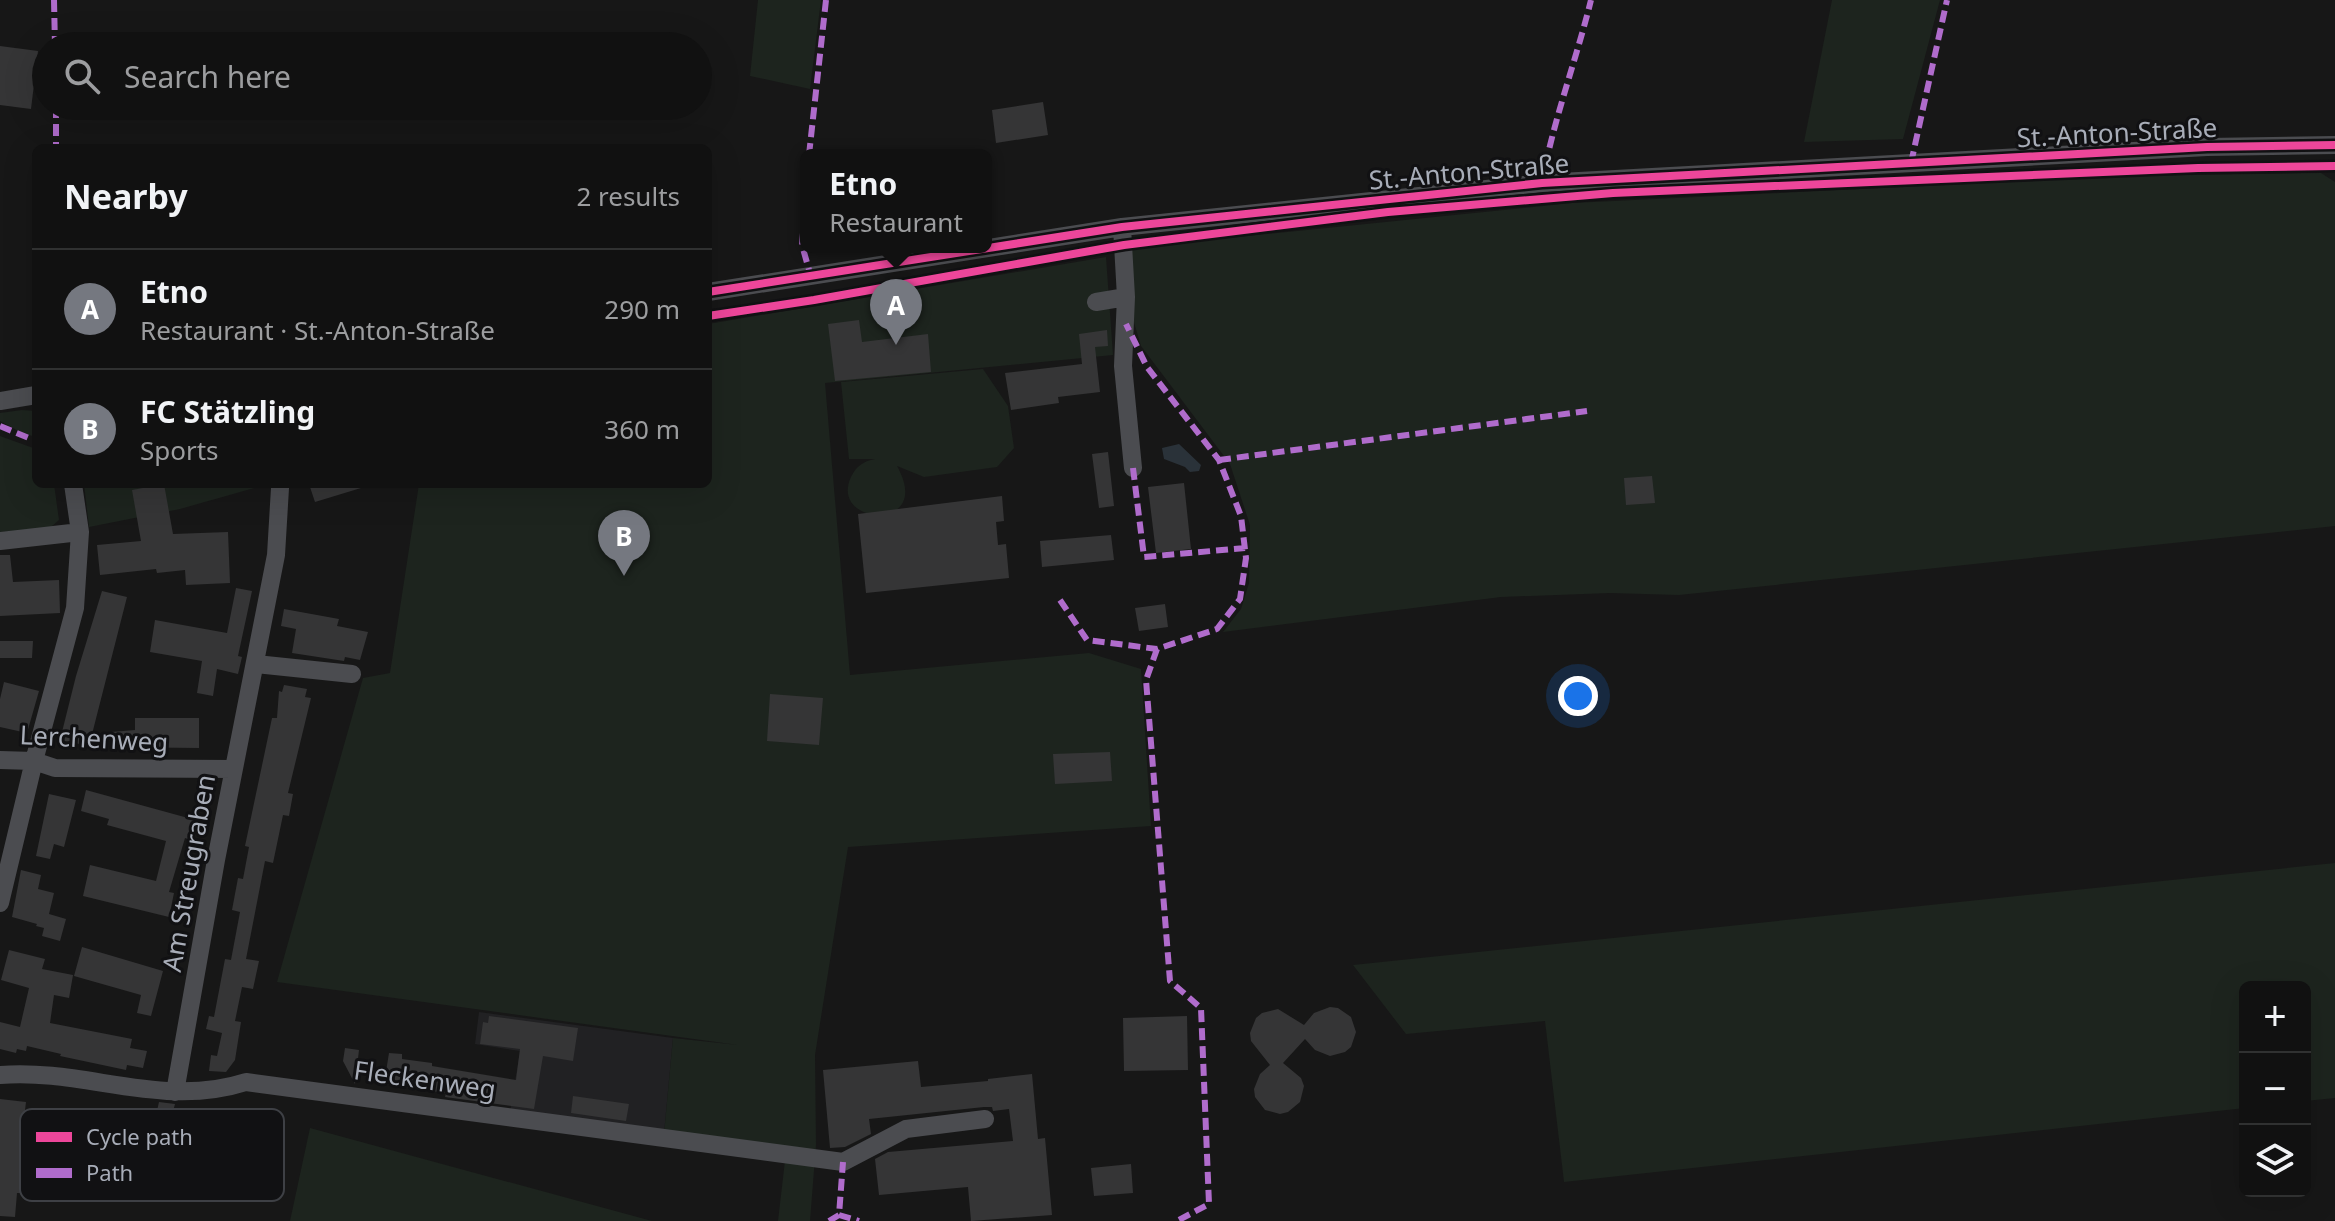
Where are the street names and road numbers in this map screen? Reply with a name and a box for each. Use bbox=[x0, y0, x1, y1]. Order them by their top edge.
street label: St.-Anton-Straße bbox=[2016, 109, 2218, 155]
street label: St.-Anton-Straße bbox=[1367, 144, 1571, 198]
street label: Lerchenweg bbox=[19, 716, 169, 760]
street label: Am Streugraben bbox=[153, 771, 223, 975]
street label: Fleckenweg bbox=[352, 1051, 498, 1107]

